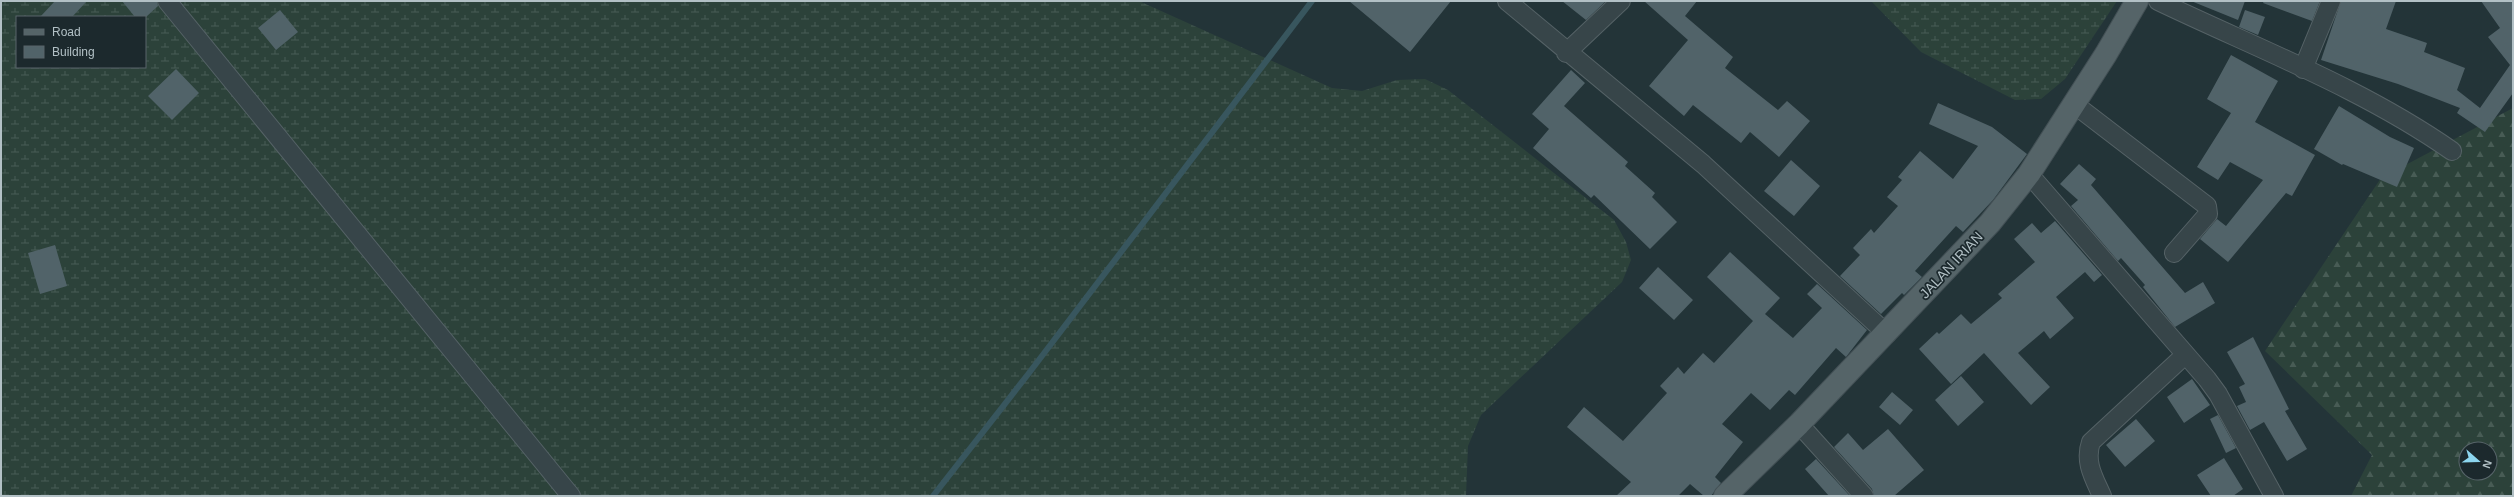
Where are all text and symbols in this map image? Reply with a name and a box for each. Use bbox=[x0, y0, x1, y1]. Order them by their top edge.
legend bbox=[16, 16, 146, 68]
text: Road bbox=[52, 25, 81, 39]
text: Building bbox=[52, 45, 95, 59]
street label: JALAN IRIAN bbox=[1916, 229, 1986, 301]
north arrow bbox=[2458, 441, 2498, 481]
text: N bbox=[2480, 459, 2494, 470]

